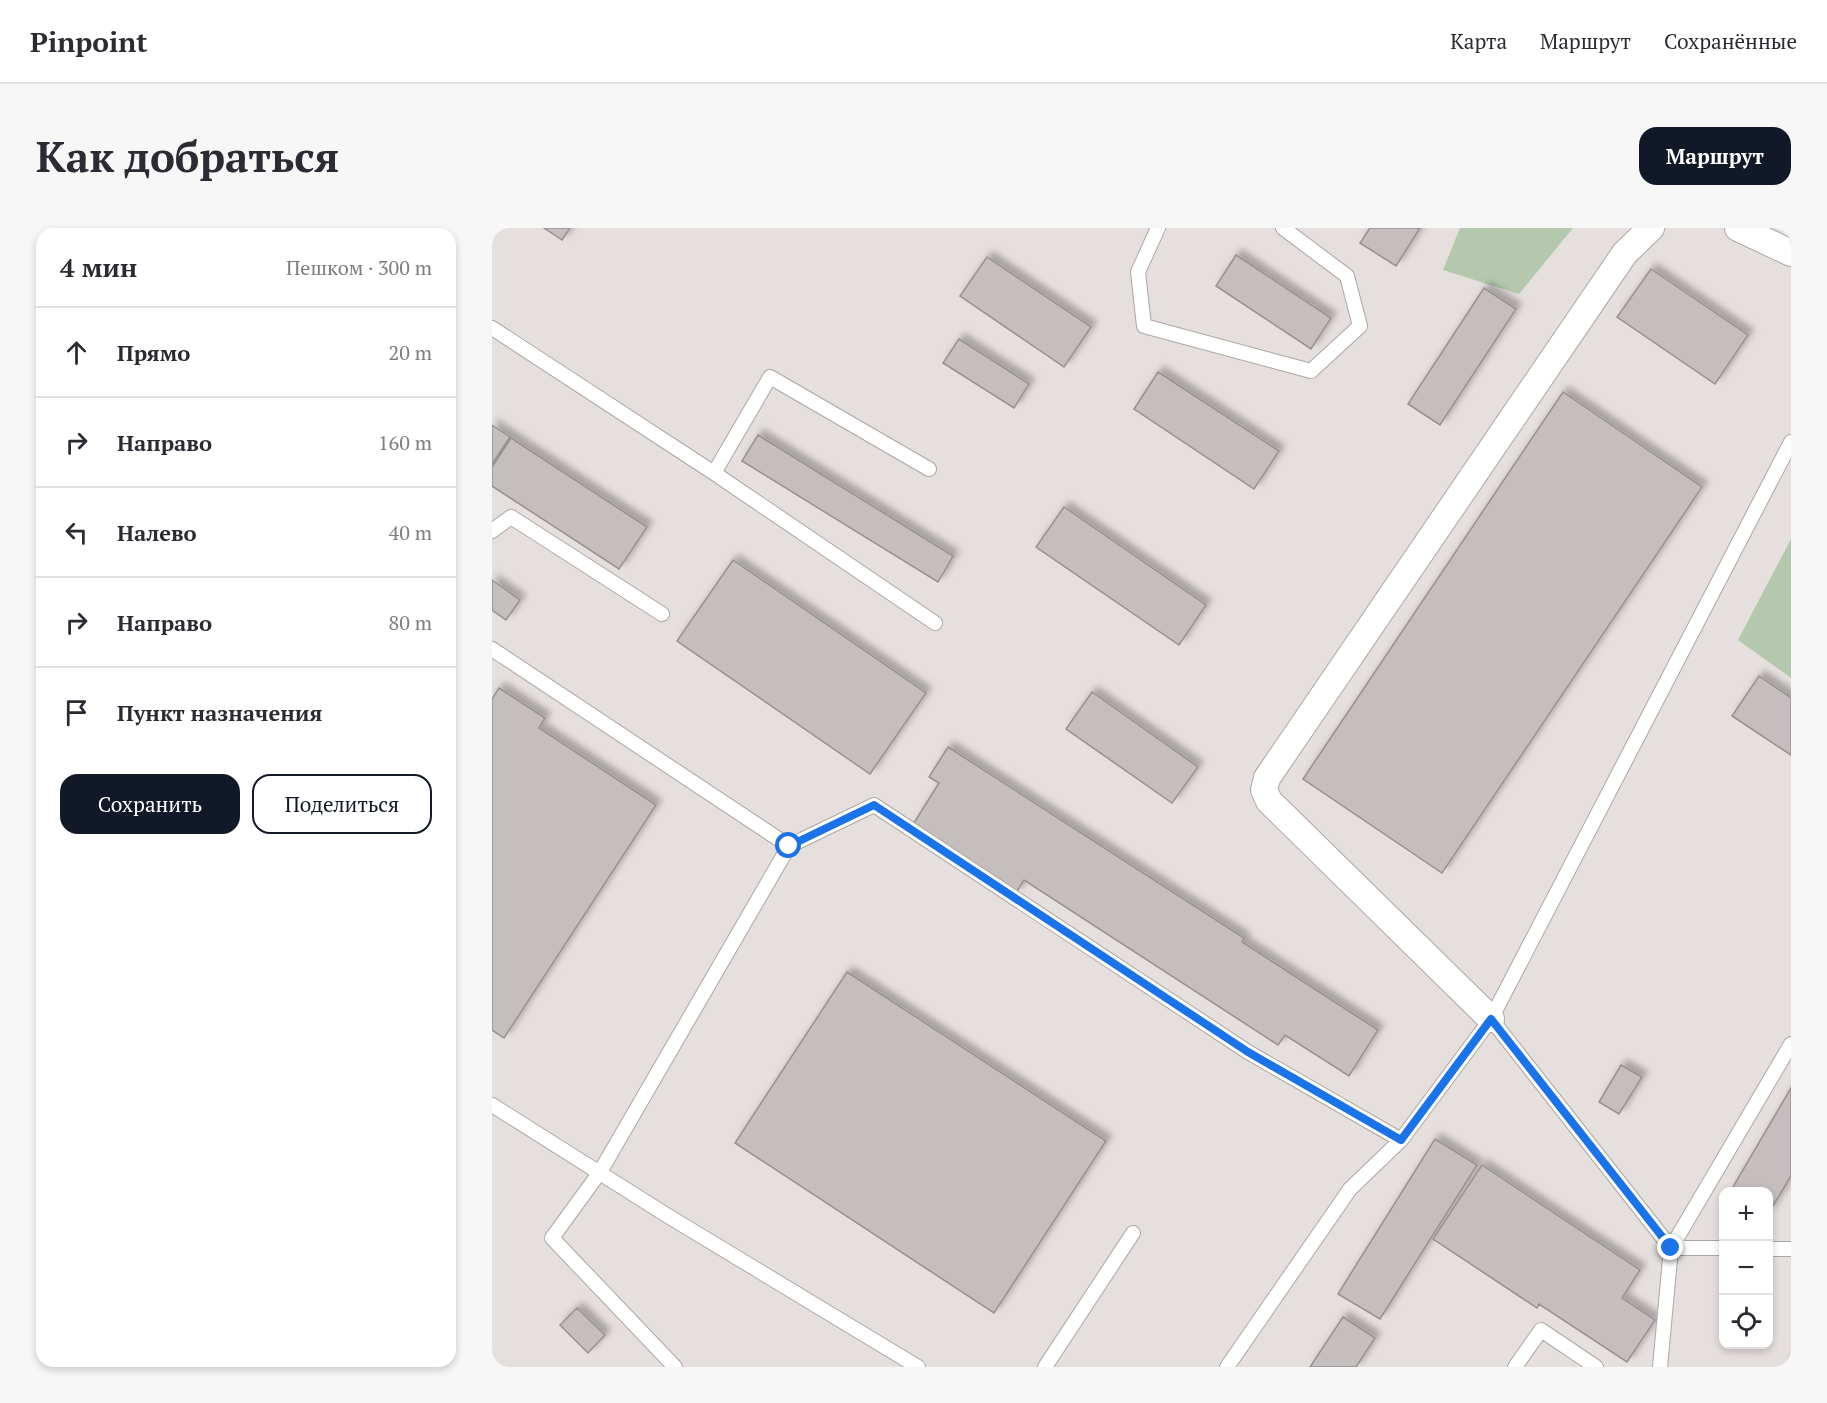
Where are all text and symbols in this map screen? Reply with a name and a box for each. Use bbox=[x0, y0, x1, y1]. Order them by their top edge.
text: Pinpoint bbox=[30, 23, 147, 60]
text: Карта bbox=[1450, 27, 1507, 55]
text: Маршрут bbox=[1540, 27, 1631, 55]
text: Сохранённые bbox=[1664, 27, 1797, 55]
button: Маршрут bbox=[1639, 127, 1791, 185]
text: Как добраться bbox=[36, 128, 339, 184]
text: 4 мин bbox=[60, 250, 137, 284]
text: Пешком · 300 m bbox=[286, 254, 432, 281]
icon: ahead bbox=[60, 336, 93, 369]
text: Прямо bbox=[117, 338, 190, 367]
text: 20 m bbox=[389, 339, 432, 366]
icon: right bbox=[60, 426, 93, 459]
text: Направо bbox=[117, 428, 212, 457]
text: 160 m bbox=[378, 429, 432, 456]
icon: left bbox=[60, 516, 93, 549]
text: Налево bbox=[117, 518, 197, 547]
text: 40 m bbox=[389, 519, 432, 546]
icon: right bbox=[60, 606, 93, 639]
text: Направо bbox=[117, 608, 212, 637]
text: 80 m bbox=[389, 609, 432, 636]
icon: arrive bbox=[60, 696, 93, 729]
text: Пункт назначения bbox=[117, 698, 322, 727]
button: Сохранить bbox=[60, 774, 240, 834]
button: Поделиться bbox=[252, 774, 432, 834]
route start bbox=[775, 832, 801, 858]
map controls bbox=[1719, 1187, 1773, 1349]
button: + bbox=[1719, 1187, 1773, 1241]
route end bbox=[1657, 1234, 1683, 1260]
button: − bbox=[1719, 1241, 1773, 1295]
button: locate bbox=[1719, 1295, 1773, 1349]

